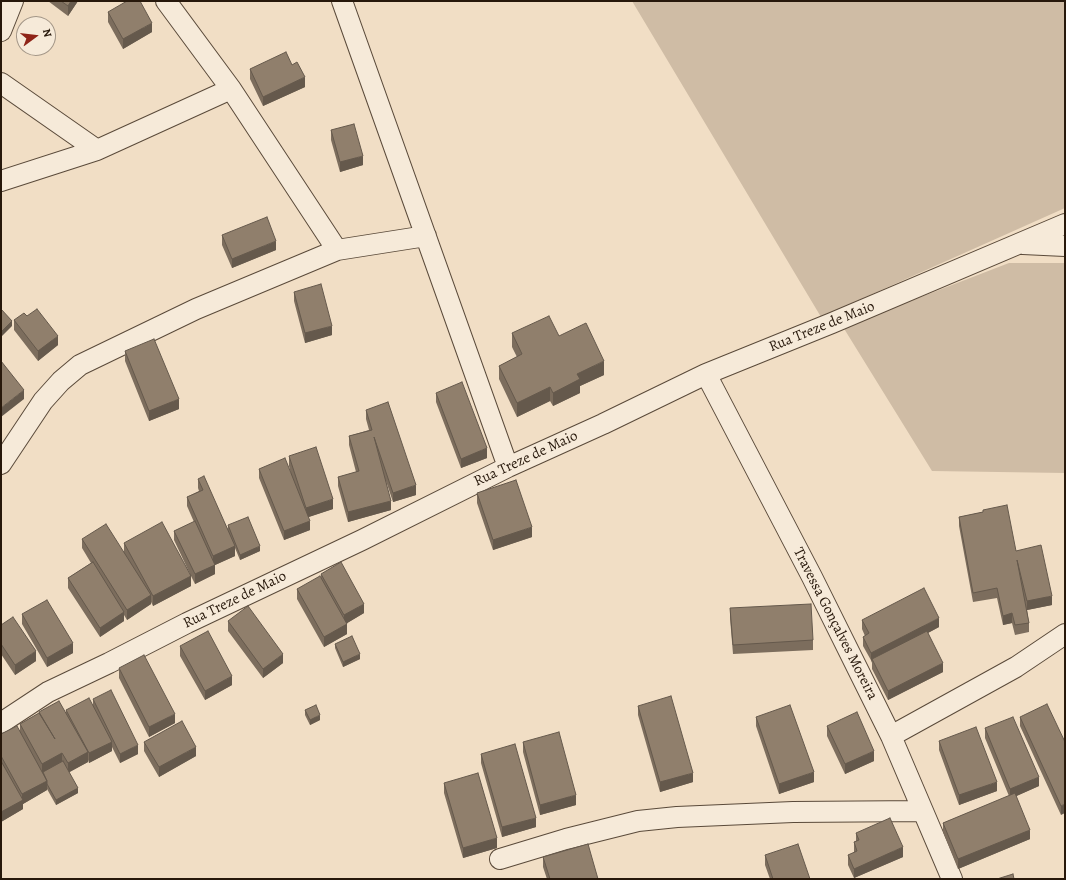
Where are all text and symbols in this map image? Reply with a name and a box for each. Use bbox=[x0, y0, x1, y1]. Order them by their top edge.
north arrow bbox=[16, 16, 56, 56]
text: N bbox=[39, 27, 55, 39]
street label: Rua Treze de Maio bbox=[767, 298, 877, 356]
street label: Rua Treze de Maio bbox=[471, 427, 581, 491]
street label: Travessa Gonçalves Moreira bbox=[789, 545, 881, 703]
street label: Rua Treze de Maio bbox=[181, 567, 289, 633]

